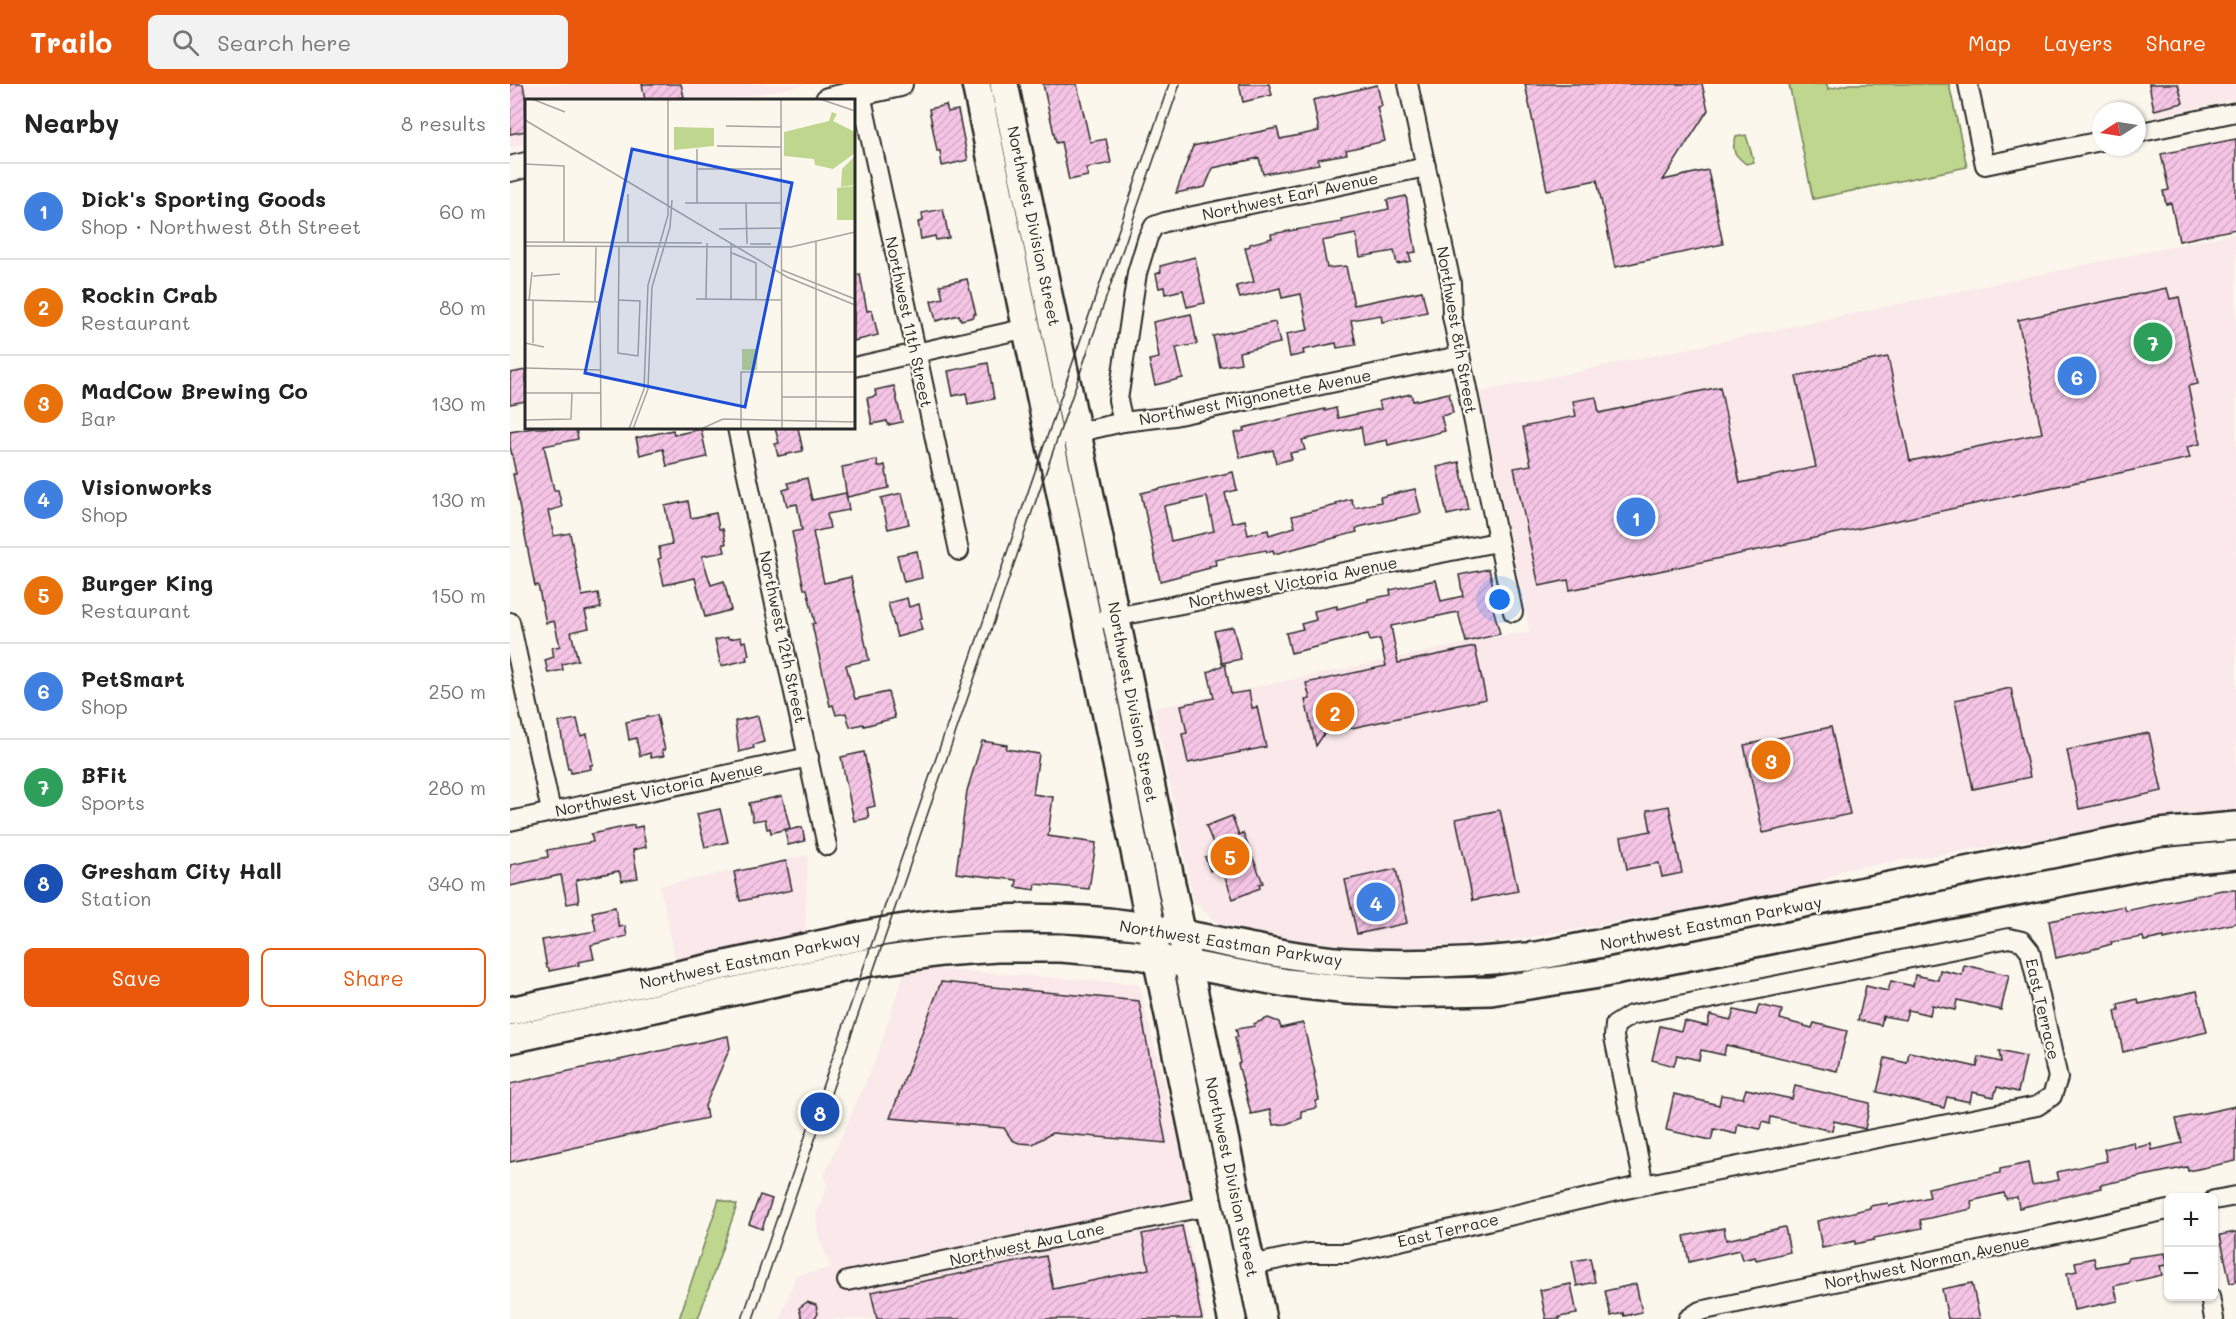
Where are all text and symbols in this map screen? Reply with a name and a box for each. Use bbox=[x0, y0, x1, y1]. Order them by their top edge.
search box bbox=[148, 15, 568, 69]
text: Trailo bbox=[30, 24, 112, 60]
icon: search bbox=[169, 26, 202, 59]
text: Search here bbox=[217, 28, 351, 57]
text: Map bbox=[1968, 29, 2011, 56]
text: Layers bbox=[2044, 29, 2113, 56]
text: Share bbox=[2146, 29, 2206, 56]
inset map bbox=[525, 99, 855, 429]
north arrow bbox=[2092, 102, 2146, 156]
text: Nearby bbox=[24, 106, 119, 140]
text: 8 results bbox=[401, 110, 486, 136]
street label: Northwest Division Street bbox=[1003, 124, 1066, 328]
street label: Northwest Earl Avenue bbox=[1200, 167, 1380, 224]
text: Dick's Sporting Goods bbox=[81, 184, 326, 213]
text: 1 bbox=[39, 198, 48, 224]
text: 60 m bbox=[439, 198, 486, 224]
text: Shop · Northwest 8th Street bbox=[81, 213, 361, 239]
street label: Northwest 11th Street bbox=[881, 235, 938, 409]
street label: Northwest 8th Street bbox=[1432, 245, 1483, 415]
text: Rockin Crab bbox=[81, 280, 218, 309]
text: 2 bbox=[38, 294, 49, 320]
text: 80 m bbox=[439, 294, 486, 320]
text: Restaurant bbox=[81, 309, 191, 335]
pin: 7 bbox=[2134, 320, 2172, 364]
pin: 6 bbox=[2058, 354, 2096, 398]
street label: Northwest Mignonette Avenue bbox=[1137, 364, 1373, 429]
text: MadCow Brewing Co bbox=[81, 376, 308, 405]
text: 3 bbox=[38, 390, 50, 416]
text: 130 m bbox=[431, 390, 486, 416]
text: Bar bbox=[81, 405, 116, 431]
text: Visionworks bbox=[81, 472, 212, 501]
text: 4 bbox=[37, 486, 50, 512]
text: 130 m bbox=[431, 486, 486, 512]
pin: 1 bbox=[1616, 494, 1656, 540]
text: Shop bbox=[81, 501, 128, 527]
street label: Northwest 12th Street bbox=[755, 549, 812, 725]
street label: Northwest Victoria Avenue bbox=[1187, 551, 1399, 612]
text: Burger King bbox=[81, 568, 213, 597]
text: 5 bbox=[38, 582, 49, 608]
text: 150 m bbox=[431, 582, 486, 608]
your location bbox=[1485, 585, 1514, 614]
text: Restaurant bbox=[81, 597, 191, 623]
street label: Northwest Division Street bbox=[1104, 600, 1163, 804]
text: PetSmart bbox=[81, 664, 185, 693]
text: 6 bbox=[37, 678, 50, 704]
text: 250 m bbox=[429, 678, 486, 704]
pin: 2 bbox=[1316, 690, 1354, 734]
text: Shop bbox=[81, 693, 128, 719]
pin: 3 bbox=[1752, 738, 1790, 782]
street label: Northwest Victoria Avenue bbox=[553, 756, 765, 821]
text: BFit bbox=[81, 760, 127, 789]
text: 7 bbox=[38, 774, 49, 800]
text: 280 m bbox=[428, 774, 486, 800]
text: Sports bbox=[81, 789, 145, 815]
pin: 5 bbox=[1210, 834, 1250, 878]
text: Gresham City Hall bbox=[81, 856, 282, 885]
text: 8 bbox=[37, 870, 50, 896]
text: 340 m bbox=[428, 870, 486, 896]
pin: 4 bbox=[1356, 880, 1396, 924]
text: Station bbox=[81, 885, 151, 911]
street label: Northwest Eastman Parkway bbox=[1598, 891, 1823, 954]
street label: Northwest Eastman Parkway bbox=[1118, 915, 1344, 971]
street label: Northwest Eastman Parkway bbox=[638, 926, 862, 993]
button: Save bbox=[24, 948, 249, 1007]
button: Share bbox=[261, 948, 486, 1007]
street label: East Terrace bbox=[2022, 956, 2065, 1062]
street label: Northwest Division Street bbox=[1201, 1075, 1264, 1279]
pin: 8 bbox=[800, 1090, 840, 1134]
map controls bbox=[2164, 1193, 2218, 1301]
button: + bbox=[2164, 1193, 2218, 1247]
street label: East Terrace bbox=[1395, 1208, 1501, 1251]
street label: Northwest Ava Lane bbox=[948, 1217, 1106, 1270]
street label: Northwest Norman Avenue bbox=[1822, 1230, 2031, 1294]
button: − bbox=[2164, 1247, 2218, 1301]

